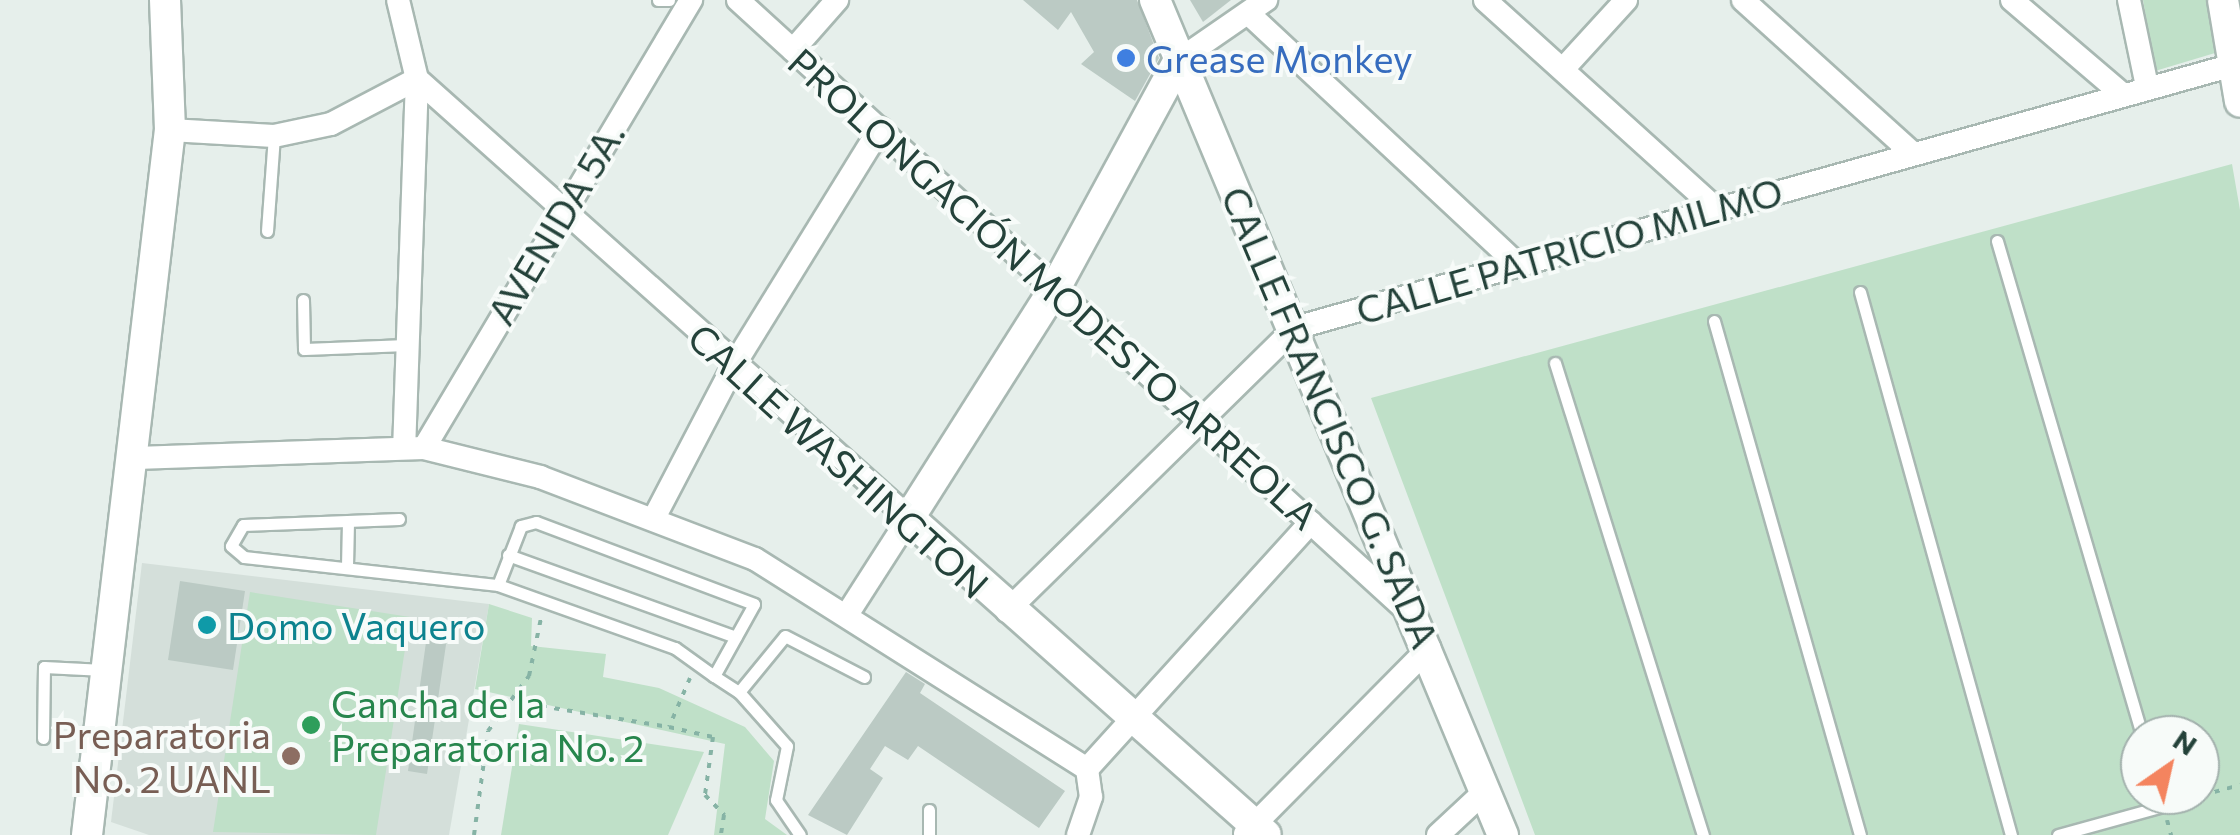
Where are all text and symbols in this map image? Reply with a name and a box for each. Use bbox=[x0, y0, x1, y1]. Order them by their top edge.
place label: Grease Monkey bbox=[1146, 35, 1413, 81]
street label: PROLONGACIÓN MODESTO ARREOLA bbox=[780, 38, 1328, 538]
marker: Grease Monkey bbox=[1115, 47, 1137, 69]
street label: AVENIDA 5A. bbox=[477, 114, 633, 332]
street label: CALLE PATRICIO MILMO bbox=[1351, 167, 1787, 333]
street label: CALLE FRANCISCO G. SADA bbox=[1213, 179, 1449, 655]
street label: CALLE WASHINGTON bbox=[680, 313, 998, 607]
place label: Domo Vaquero bbox=[227, 602, 485, 648]
marker: Domo Vaquero bbox=[196, 614, 218, 636]
place label: Cancha de la Preparatoria No. 2 bbox=[331, 680, 644, 769]
place label: Preparatoria No. 2 UANL bbox=[53, 711, 271, 801]
marker: Cancha de la Preparatoria No. 2 bbox=[300, 714, 322, 736]
north arrow bbox=[2120, 715, 2220, 815]
text: N bbox=[2167, 722, 2204, 762]
marker: Preparatoria No. 2 UANL bbox=[280, 745, 302, 767]

